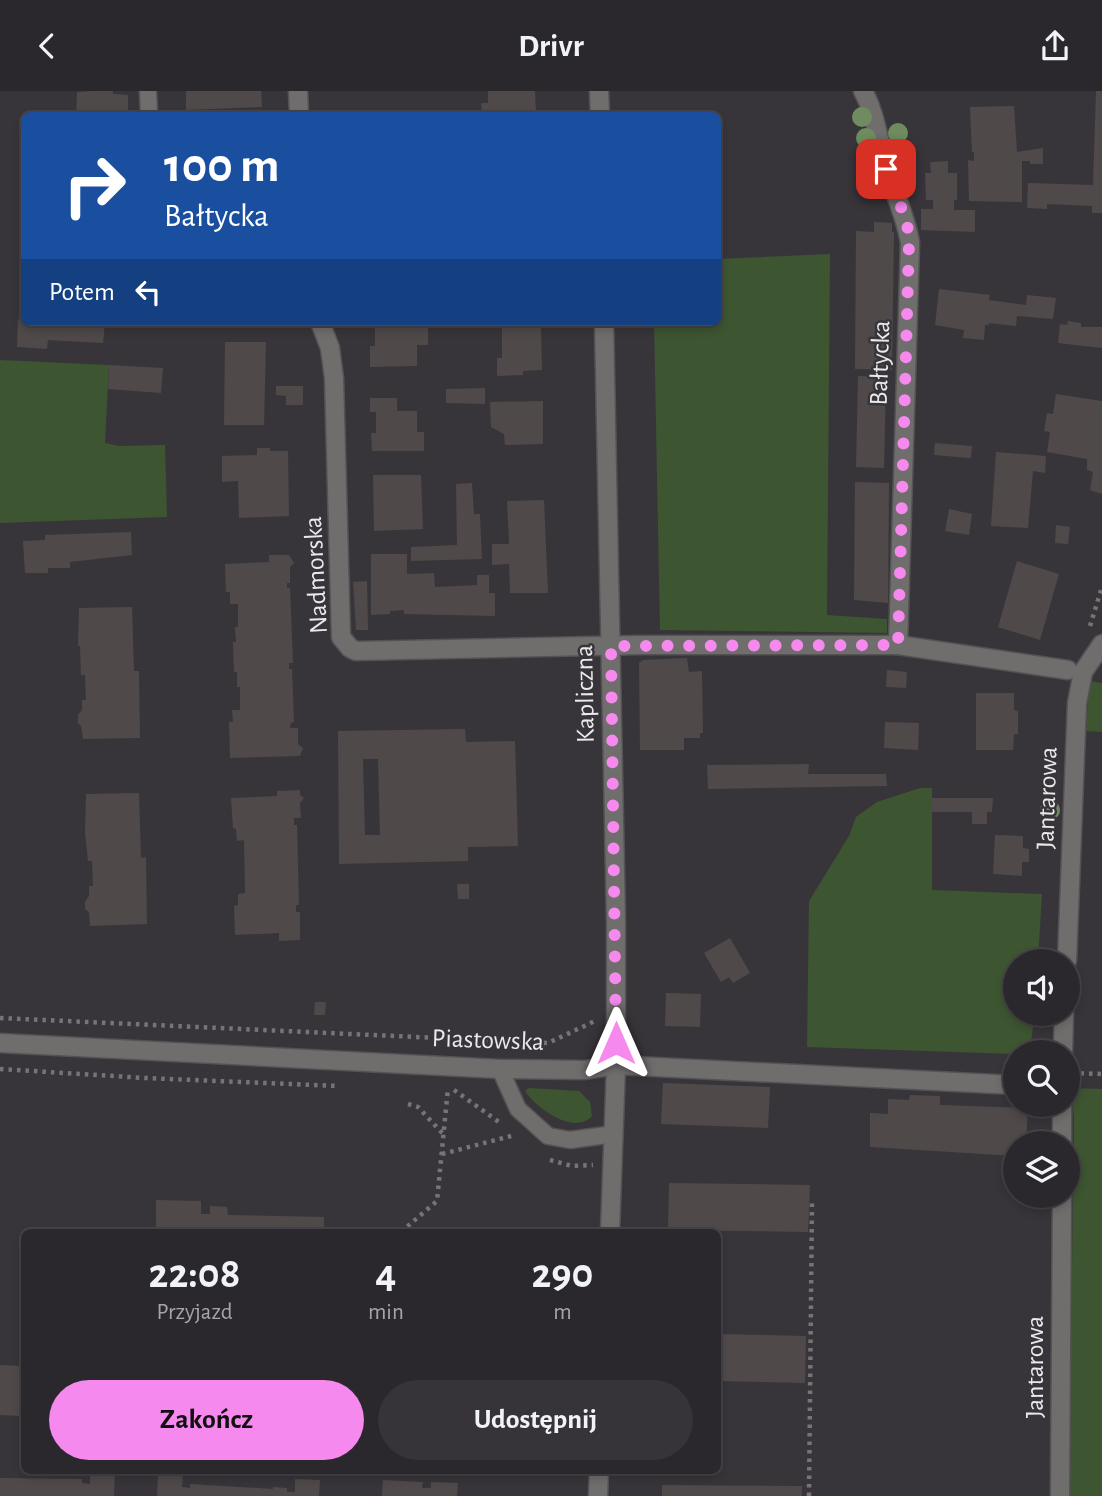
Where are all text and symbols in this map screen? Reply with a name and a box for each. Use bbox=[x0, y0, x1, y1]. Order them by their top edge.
icon: back bbox=[28, 27, 66, 65]
icon: share bbox=[1036, 27, 1074, 65]
text: Drivr bbox=[518, 30, 584, 62]
pin bbox=[856, 139, 916, 199]
icon: right bbox=[49, 140, 140, 231]
text: 100 m bbox=[164, 142, 280, 191]
icon: arrive bbox=[867, 150, 905, 188]
text: Bałtycka bbox=[164, 200, 269, 232]
icon: left bbox=[129, 273, 167, 311]
text: Potem bbox=[49, 279, 115, 305]
street label: Bałtycka bbox=[866, 320, 894, 406]
street label: Nadmorska bbox=[300, 516, 332, 634]
street label: Kapliczna bbox=[571, 645, 599, 743]
street label: Jantarowa bbox=[1032, 746, 1062, 850]
map controls bbox=[1003, 949, 1080, 1208]
button: sound bbox=[1003, 949, 1080, 1026]
position arrow bbox=[579, 1006, 653, 1080]
street label: Piastowska bbox=[431, 1025, 545, 1055]
button: search bbox=[1003, 1040, 1080, 1117]
button: layers bbox=[1003, 1131, 1080, 1208]
text: 22:08 bbox=[149, 1253, 240, 1295]
text: 4 bbox=[375, 1253, 396, 1295]
text: 290 bbox=[531, 1253, 593, 1295]
text: Przyjazd bbox=[156, 1301, 233, 1324]
text: min bbox=[368, 1301, 404, 1324]
text: m bbox=[553, 1301, 572, 1324]
street label: Jantarowa bbox=[1022, 1316, 1048, 1418]
button: Zakończ bbox=[49, 1380, 364, 1460]
button: Udostępnij bbox=[378, 1380, 693, 1460]

